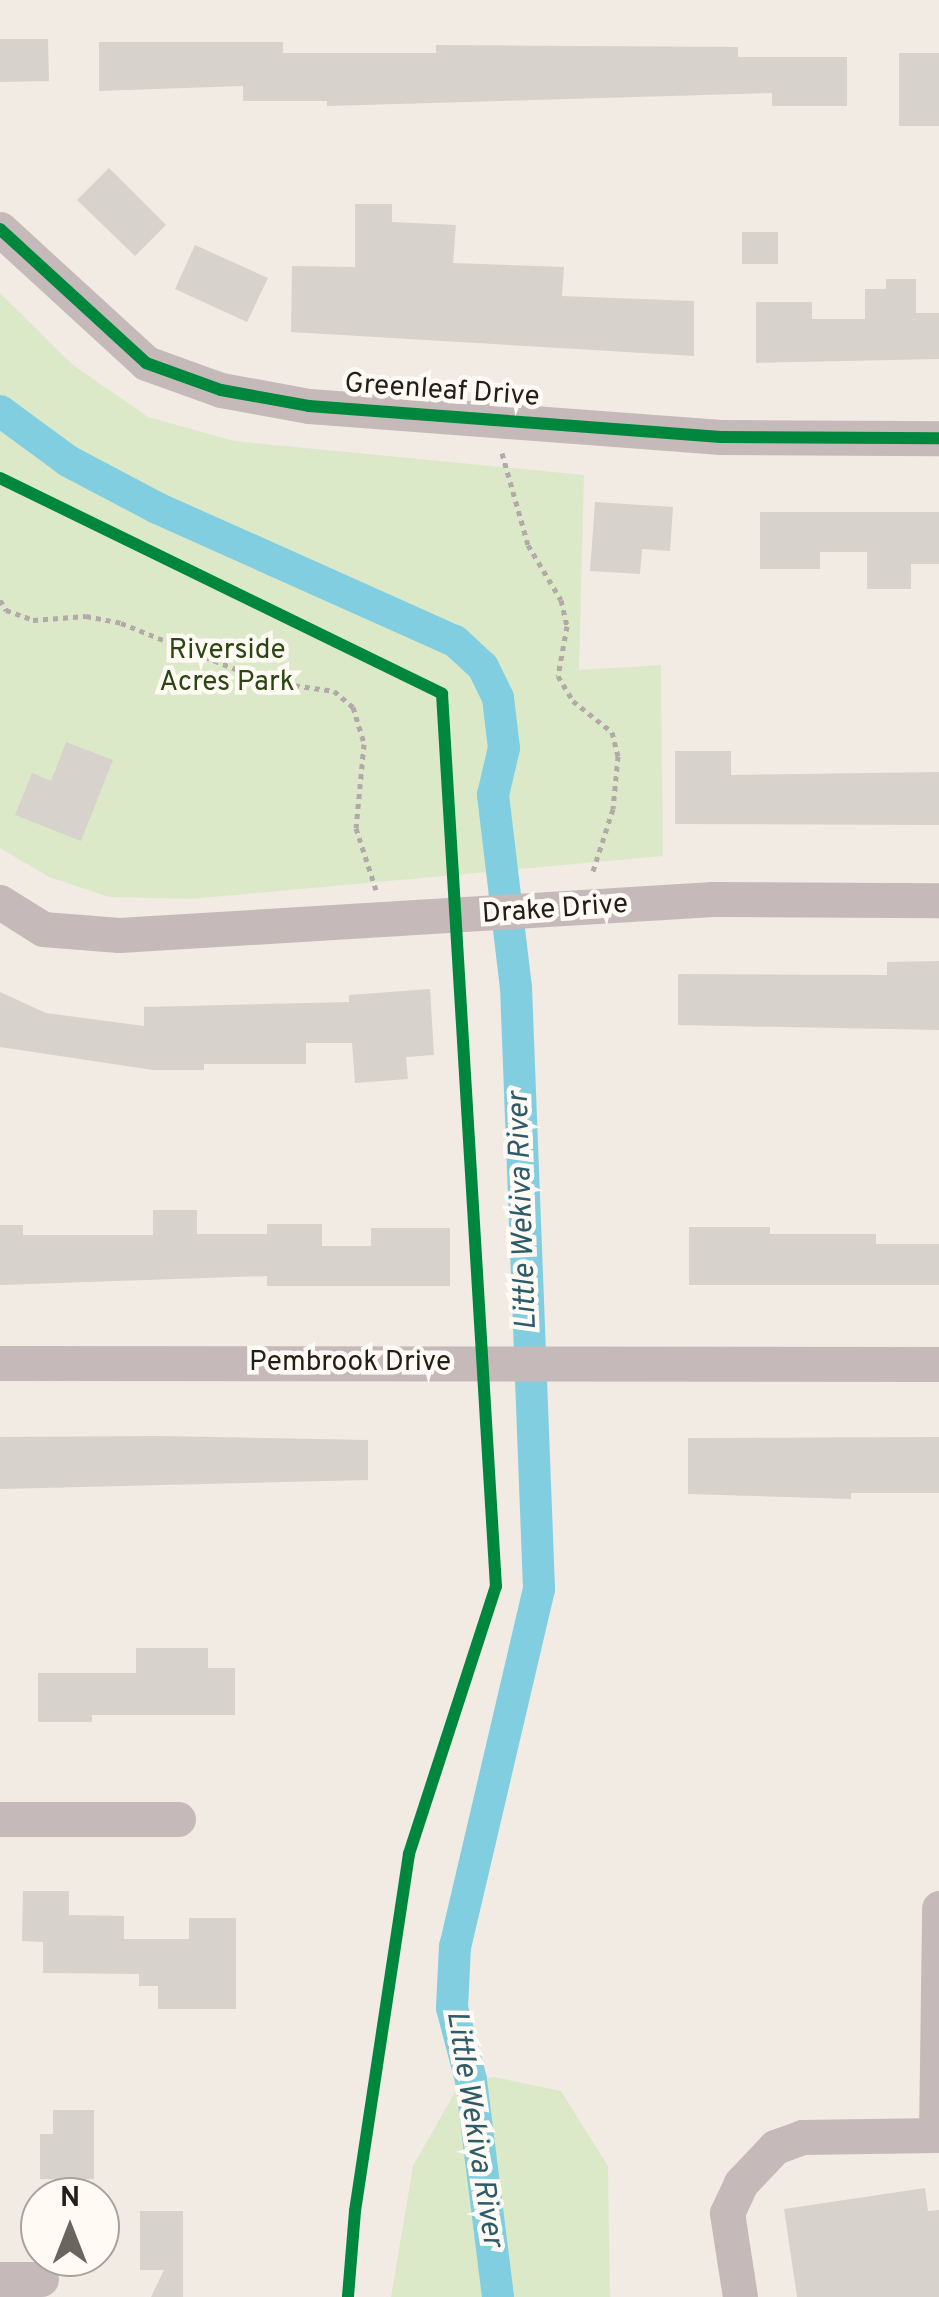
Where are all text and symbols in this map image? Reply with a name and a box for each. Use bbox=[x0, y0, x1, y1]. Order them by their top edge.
street label: Greenleaf Drive bbox=[343, 367, 541, 415]
park label: Riverside Acres Park bbox=[159, 634, 295, 700]
street label: Drake Drive bbox=[481, 888, 629, 932]
water label: Little Wekiva River bbox=[502, 1091, 546, 1331]
street label: Pembrook Drive bbox=[249, 1346, 451, 1380]
water label: Little Wekiva River bbox=[437, 2008, 509, 2250]
north arrow bbox=[20, 2177, 120, 2277]
text: N bbox=[60, 2181, 80, 2217]

